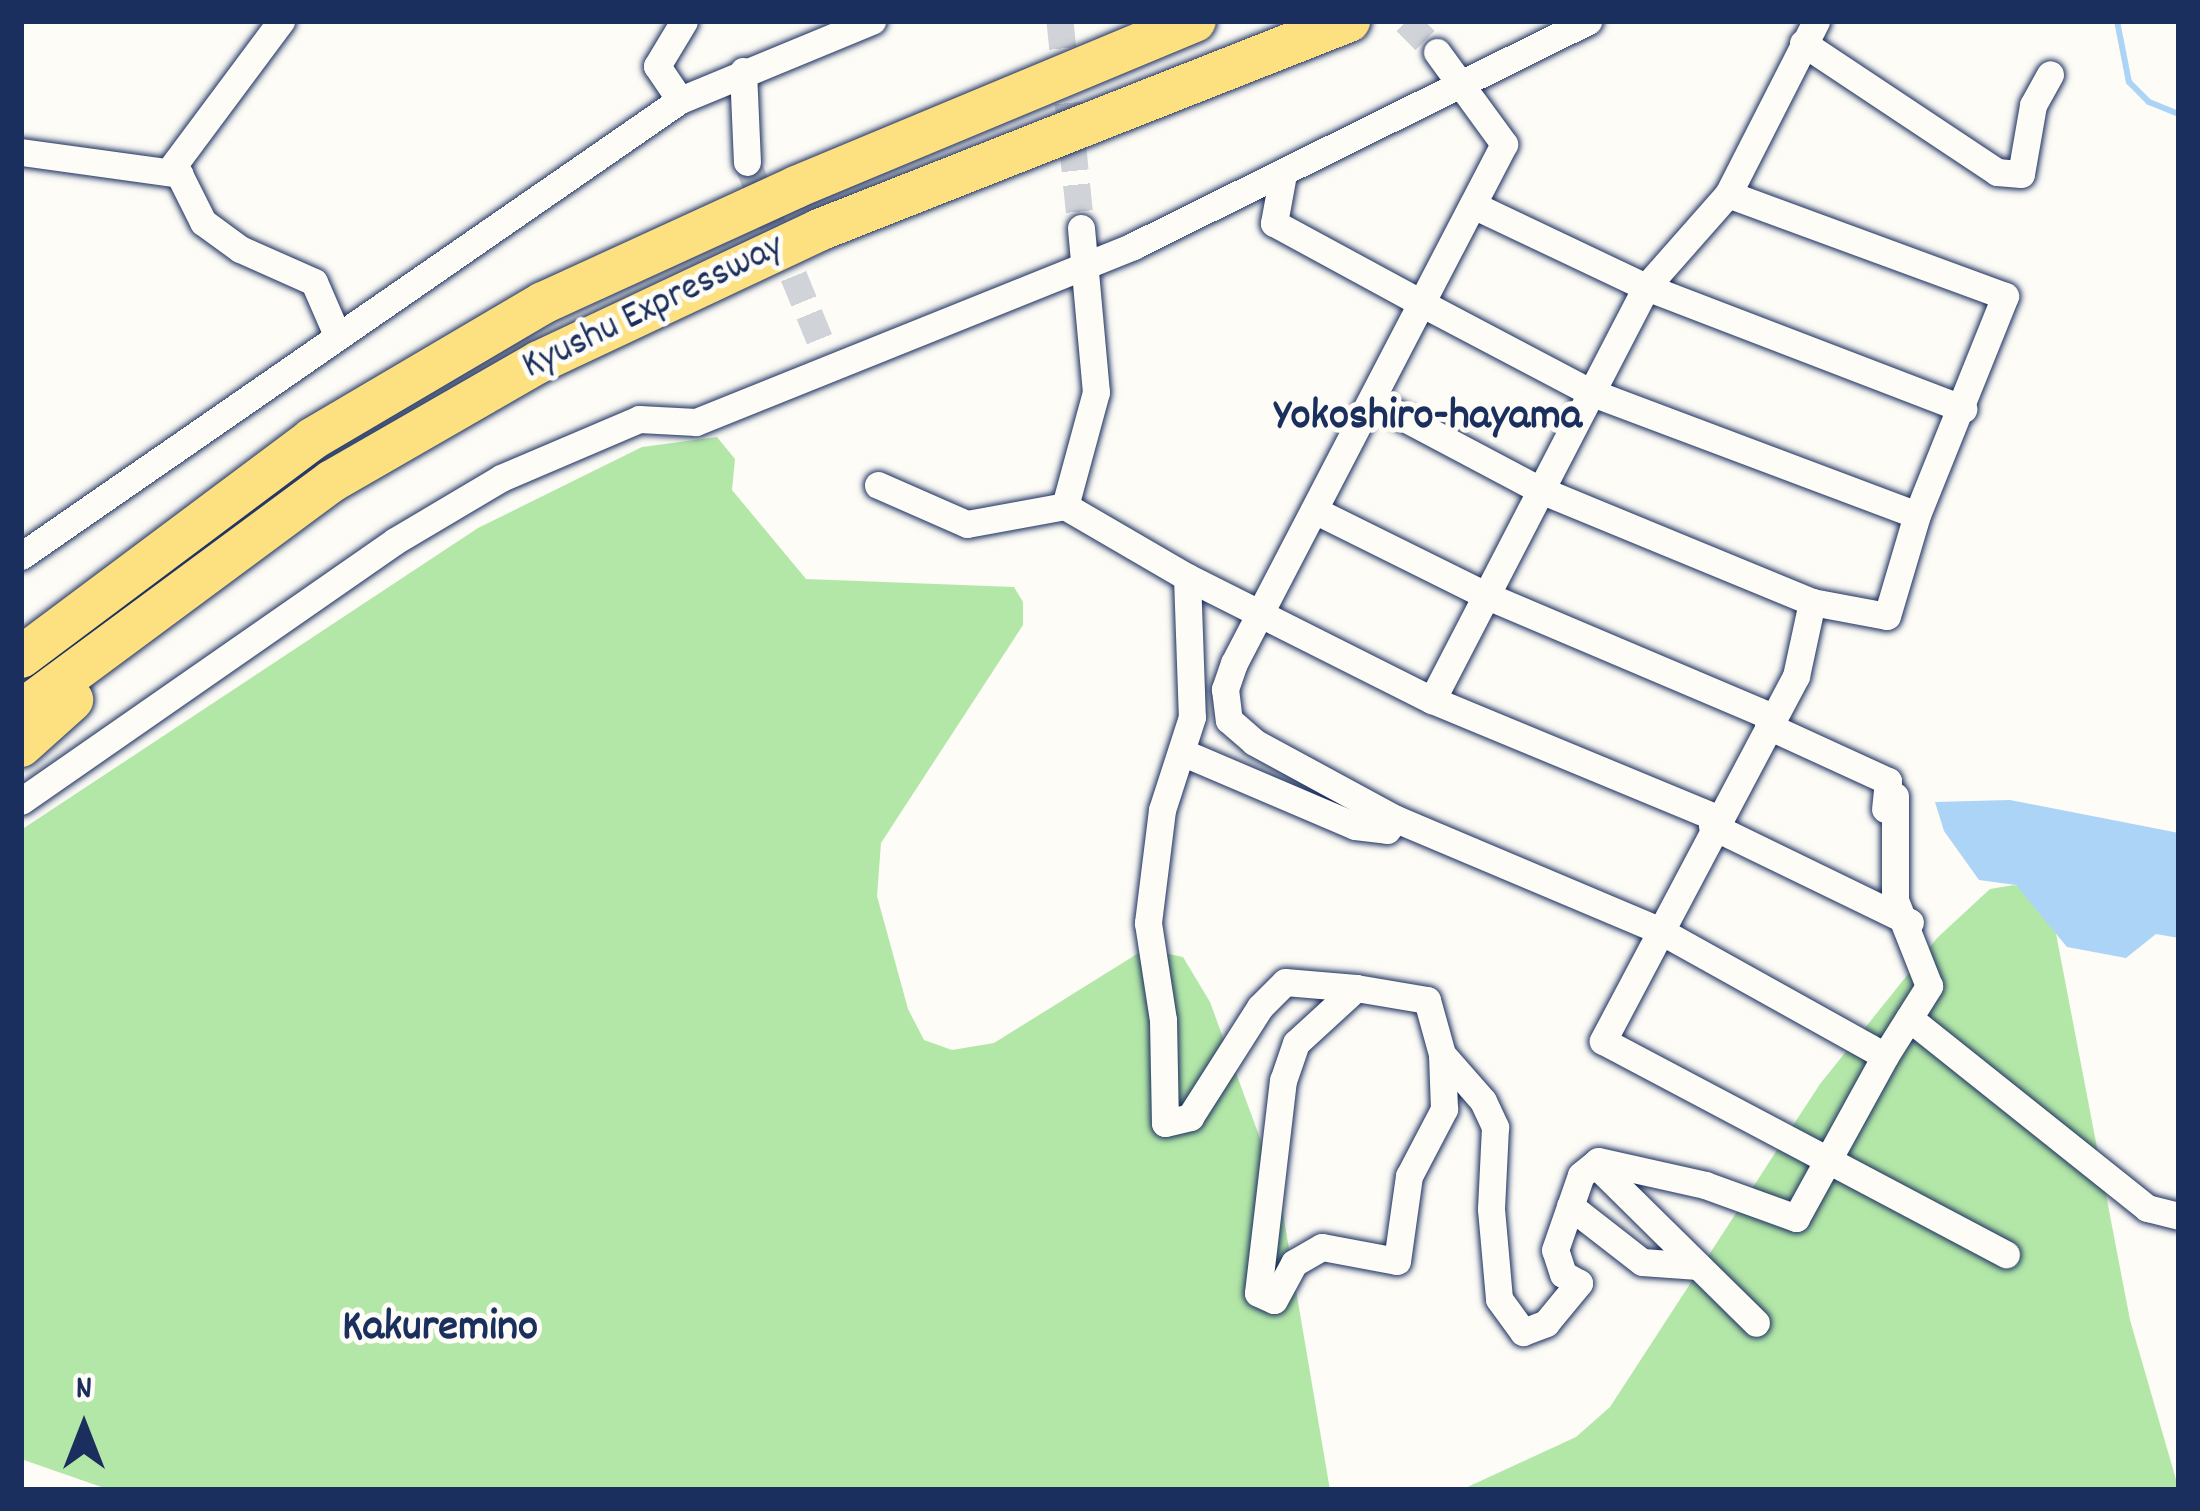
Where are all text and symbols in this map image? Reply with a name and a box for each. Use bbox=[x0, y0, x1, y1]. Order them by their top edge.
street label: Kyushu Expressway bbox=[516, 226, 792, 392]
district label: Yokoshiro-hayama bbox=[1274, 392, 1582, 446]
district label: Kakuremino bbox=[342, 1303, 538, 1357]
north arrow bbox=[24, 1367, 144, 1487]
text: N bbox=[76, 1367, 92, 1414]

